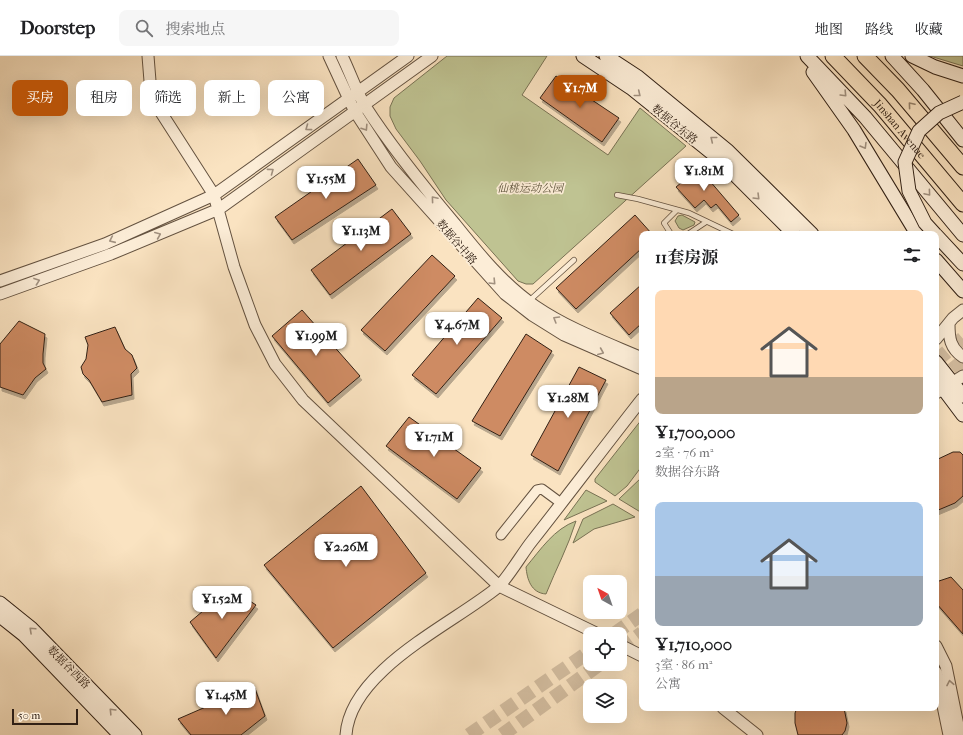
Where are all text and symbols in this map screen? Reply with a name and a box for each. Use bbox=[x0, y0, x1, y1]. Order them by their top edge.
search box bbox=[119, 10, 399, 46]
text: Doorstep bbox=[20, 17, 95, 39]
icon: search bbox=[133, 17, 155, 39]
text: 搜索地点 bbox=[165, 20, 225, 38]
text: 地图 bbox=[815, 21, 843, 38]
text: 路线 bbox=[865, 21, 893, 38]
text: 收藏 bbox=[915, 21, 943, 38]
pin: ¥1.7M bbox=[552, 75, 608, 109]
chip: 买房 bbox=[12, 80, 68, 116]
chip: 租房 bbox=[76, 80, 132, 116]
chip: 筛选 bbox=[140, 80, 196, 116]
chip: 新上 bbox=[204, 80, 260, 116]
chip: 公寓 bbox=[268, 80, 324, 116]
text: ¥1.7M bbox=[563, 80, 597, 95]
one-way arrow bbox=[634, 89, 641, 96]
one-way arrow bbox=[839, 89, 847, 97]
street label: Jinshan Avenue bbox=[870, 96, 928, 162]
street label: 数据谷东路 bbox=[649, 102, 700, 147]
one-way arrow bbox=[908, 102, 915, 109]
one-way arrow bbox=[306, 123, 313, 130]
one-way arrow bbox=[360, 124, 368, 131]
one-way arrow bbox=[711, 136, 718, 143]
one-way arrow bbox=[859, 142, 866, 149]
pin: ¥1.81M bbox=[671, 158, 737, 192]
text: ¥1.81M bbox=[684, 163, 724, 178]
pin: ¥1.55M bbox=[293, 166, 359, 200]
one-way arrow bbox=[266, 169, 273, 176]
text: ¥1.55M bbox=[306, 171, 346, 186]
park label: 仙桃运动公园 bbox=[497, 182, 565, 195]
one-way arrow bbox=[924, 188, 931, 196]
one-way arrow bbox=[752, 192, 760, 200]
one-way arrow bbox=[431, 196, 438, 204]
street label: 数据谷中路 bbox=[434, 217, 480, 267]
pin: ¥1.13M bbox=[328, 218, 394, 252]
text: ¥1.13M bbox=[341, 223, 381, 238]
one-way arrow bbox=[154, 231, 161, 239]
one-way arrow bbox=[108, 236, 115, 244]
icon: filters bbox=[901, 244, 923, 266]
text: 11套房源 bbox=[655, 247, 718, 267]
one-way arrow bbox=[33, 277, 40, 286]
one-way arrow bbox=[488, 277, 495, 284]
pin: ¥4.67M bbox=[424, 312, 490, 346]
one-way arrow bbox=[553, 316, 560, 323]
icon: home bbox=[753, 316, 825, 388]
text: ¥4.67M bbox=[434, 317, 480, 332]
pin: ¥1.99M bbox=[283, 323, 349, 357]
text: ¥1.99M bbox=[295, 328, 337, 343]
one-way arrow bbox=[597, 348, 604, 356]
pin: ¥1.28M bbox=[535, 385, 601, 419]
text: ¥1.28M bbox=[547, 390, 589, 405]
text: ¥1,700,000 bbox=[655, 422, 735, 442]
pin: ¥1.71M bbox=[401, 424, 467, 458]
text: ¥1.71M bbox=[414, 429, 454, 444]
text: 2室 · 76 m² bbox=[655, 445, 713, 460]
text: 数据谷东路 bbox=[655, 464, 720, 479]
icon: home bbox=[753, 528, 825, 600]
pin: ¥2.26M bbox=[313, 534, 379, 568]
text: ¥2.26M bbox=[324, 539, 368, 554]
north arrow bbox=[583, 575, 627, 619]
map controls bbox=[583, 575, 627, 723]
pin: ¥1.52M bbox=[189, 586, 255, 620]
text: ¥1.52M bbox=[202, 591, 242, 606]
one-way arrow bbox=[29, 627, 37, 634]
button: locate bbox=[583, 627, 627, 671]
text: ¥1,710,000 bbox=[655, 634, 732, 654]
street label: 数据谷西路 bbox=[45, 643, 93, 691]
text: 3室 · 86 m² bbox=[655, 657, 712, 672]
text: 公寓 bbox=[655, 676, 681, 691]
button: layers bbox=[583, 679, 627, 723]
one-way arrow bbox=[946, 680, 954, 686]
pin: ¥1.45M bbox=[193, 682, 259, 716]
text: ¥1.45M bbox=[205, 687, 247, 702]
scale bar bbox=[12, 707, 78, 726]
one-way arrow bbox=[109, 708, 117, 716]
text: 50 m bbox=[18, 709, 40, 722]

